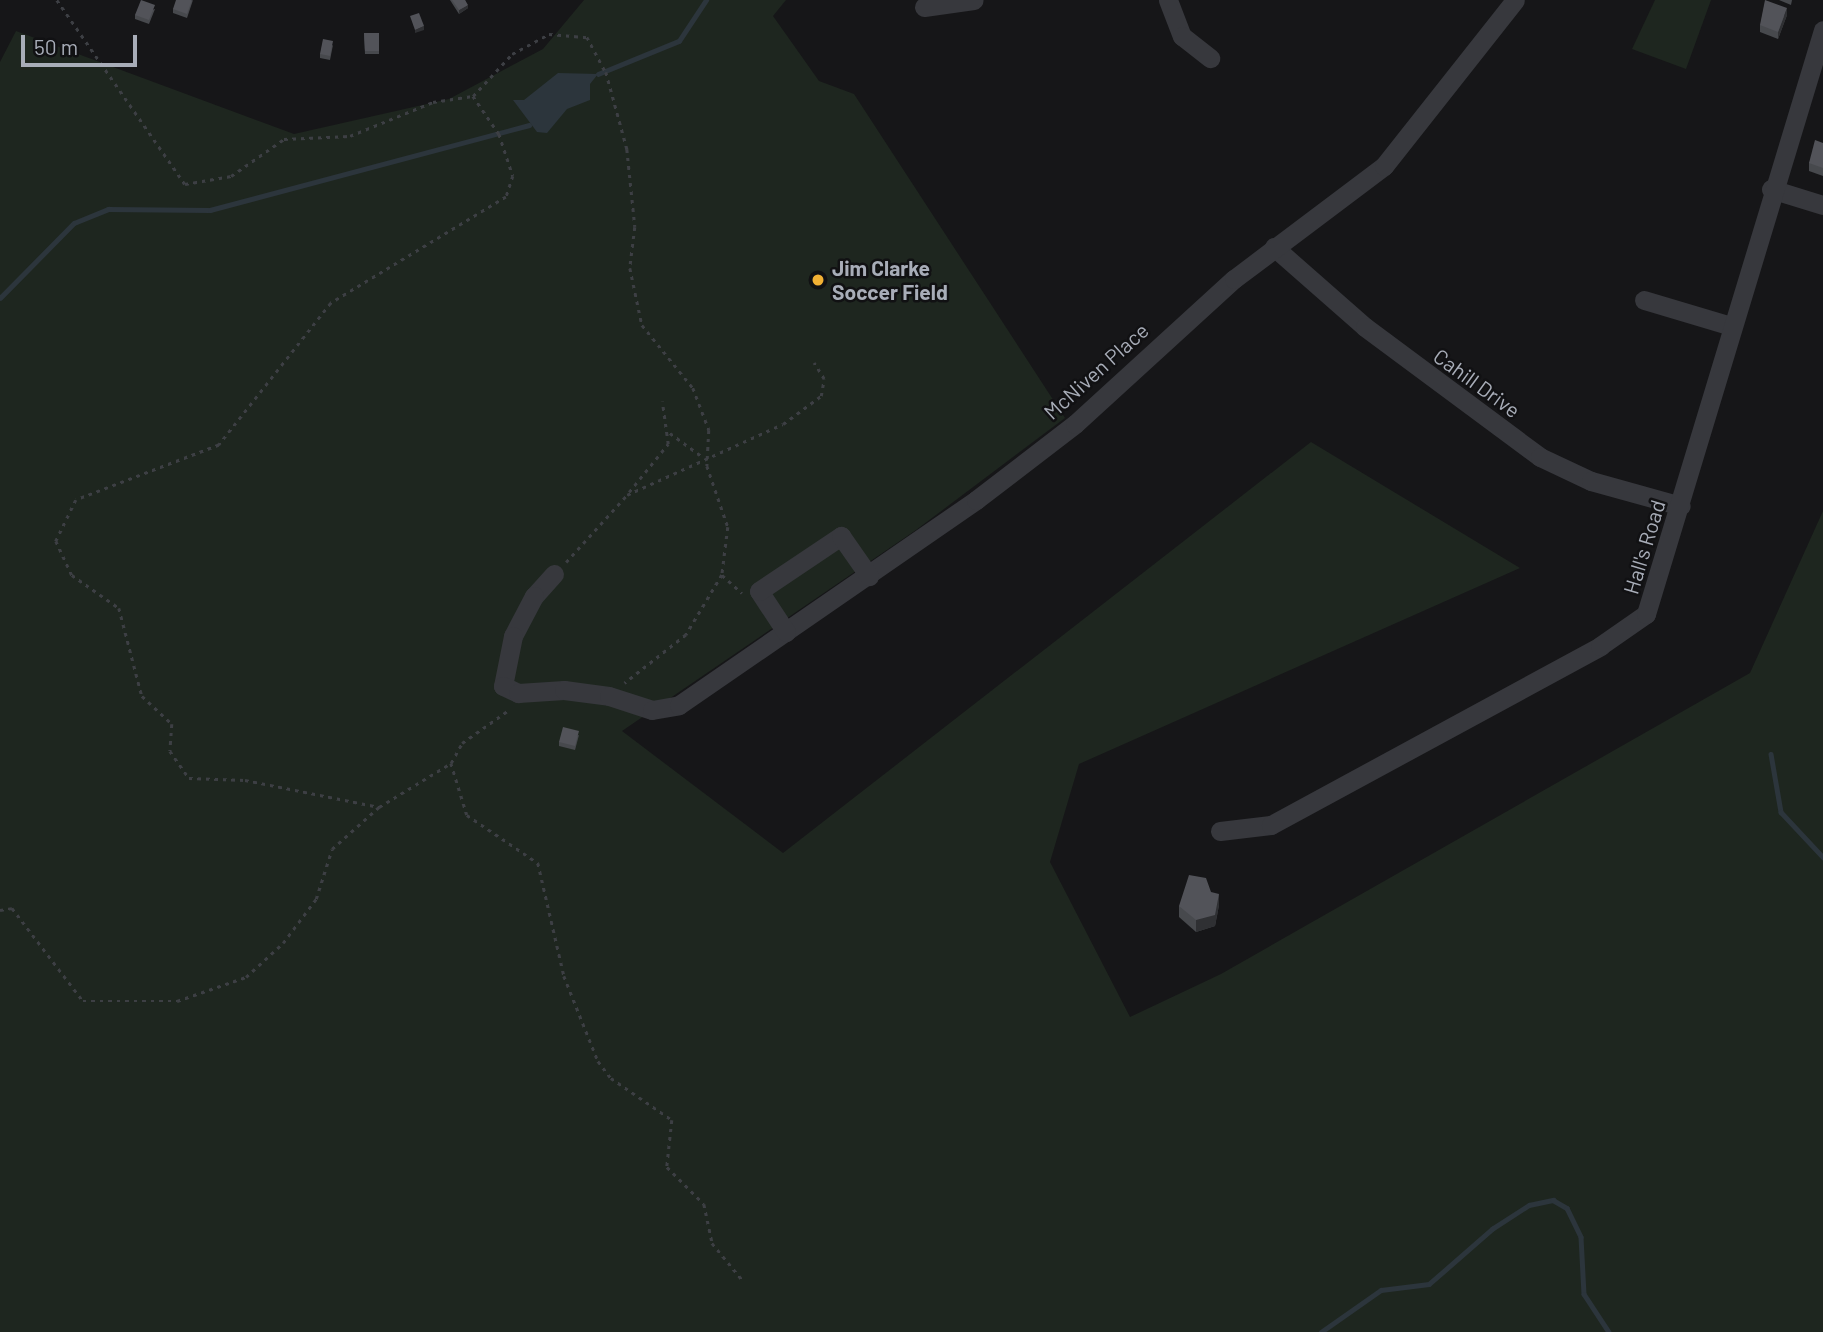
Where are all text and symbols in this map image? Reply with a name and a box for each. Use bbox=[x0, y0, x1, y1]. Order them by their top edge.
scale bar bbox=[24, 21, 140, 65]
text: 50 m bbox=[34, 34, 78, 59]
place label: Jim Clarke Soccer Field bbox=[832, 255, 948, 305]
marker: Jim Clarke Soccer Field bbox=[810, 272, 826, 288]
street label: McNiven Place bbox=[1039, 318, 1153, 424]
street label: Cahill Drive bbox=[1429, 343, 1525, 423]
street label: Hall's Road bbox=[1618, 497, 1670, 597]

